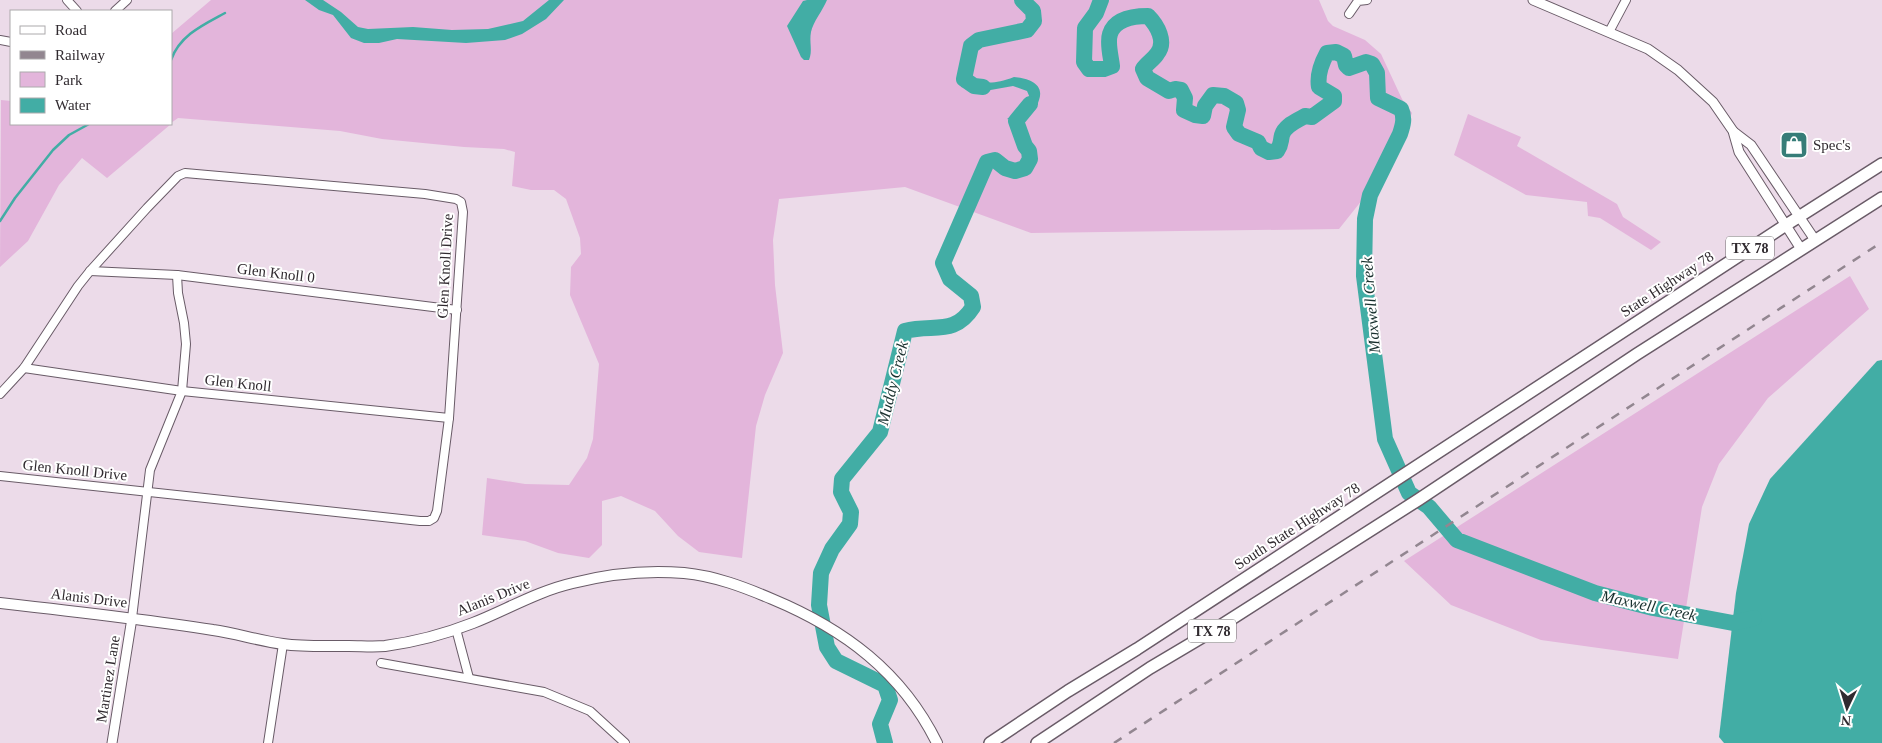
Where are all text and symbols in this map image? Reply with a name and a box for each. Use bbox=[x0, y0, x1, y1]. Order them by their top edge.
legend bbox=[10, 10, 172, 125]
text: Road bbox=[55, 22, 87, 38]
text: Railway bbox=[55, 47, 105, 63]
text: Park bbox=[55, 72, 83, 88]
text: Water bbox=[55, 97, 90, 113]
shop icon: Spec's bbox=[1779, 130, 1809, 160]
place label: Spec's bbox=[1813, 137, 1851, 153]
street label: Glen Knoll Drive bbox=[434, 213, 456, 319]
road number: TX 78 bbox=[1726, 237, 1774, 260]
street label: State Highway 78 bbox=[1618, 248, 1716, 320]
water label: Maxwell Creek bbox=[1358, 255, 1383, 355]
street label: Glen Knoll 0 bbox=[236, 260, 316, 286]
water label: Muddy Creek bbox=[874, 338, 912, 428]
street label: Glen Knoll bbox=[204, 372, 272, 394]
street label: Glen Knoll Drive bbox=[22, 457, 128, 483]
street label: South State Highway 78 bbox=[1231, 479, 1363, 573]
street label: Alanis Drive bbox=[454, 575, 532, 619]
street label: Alanis Drive bbox=[50, 585, 129, 611]
water label: Maxwell Creek bbox=[1599, 587, 1699, 624]
road number: TX 78 bbox=[1188, 620, 1236, 642]
street label: Martinez Lane bbox=[93, 634, 123, 724]
north arrow bbox=[1822, 683, 1872, 733]
text: N bbox=[1841, 713, 1852, 728]

